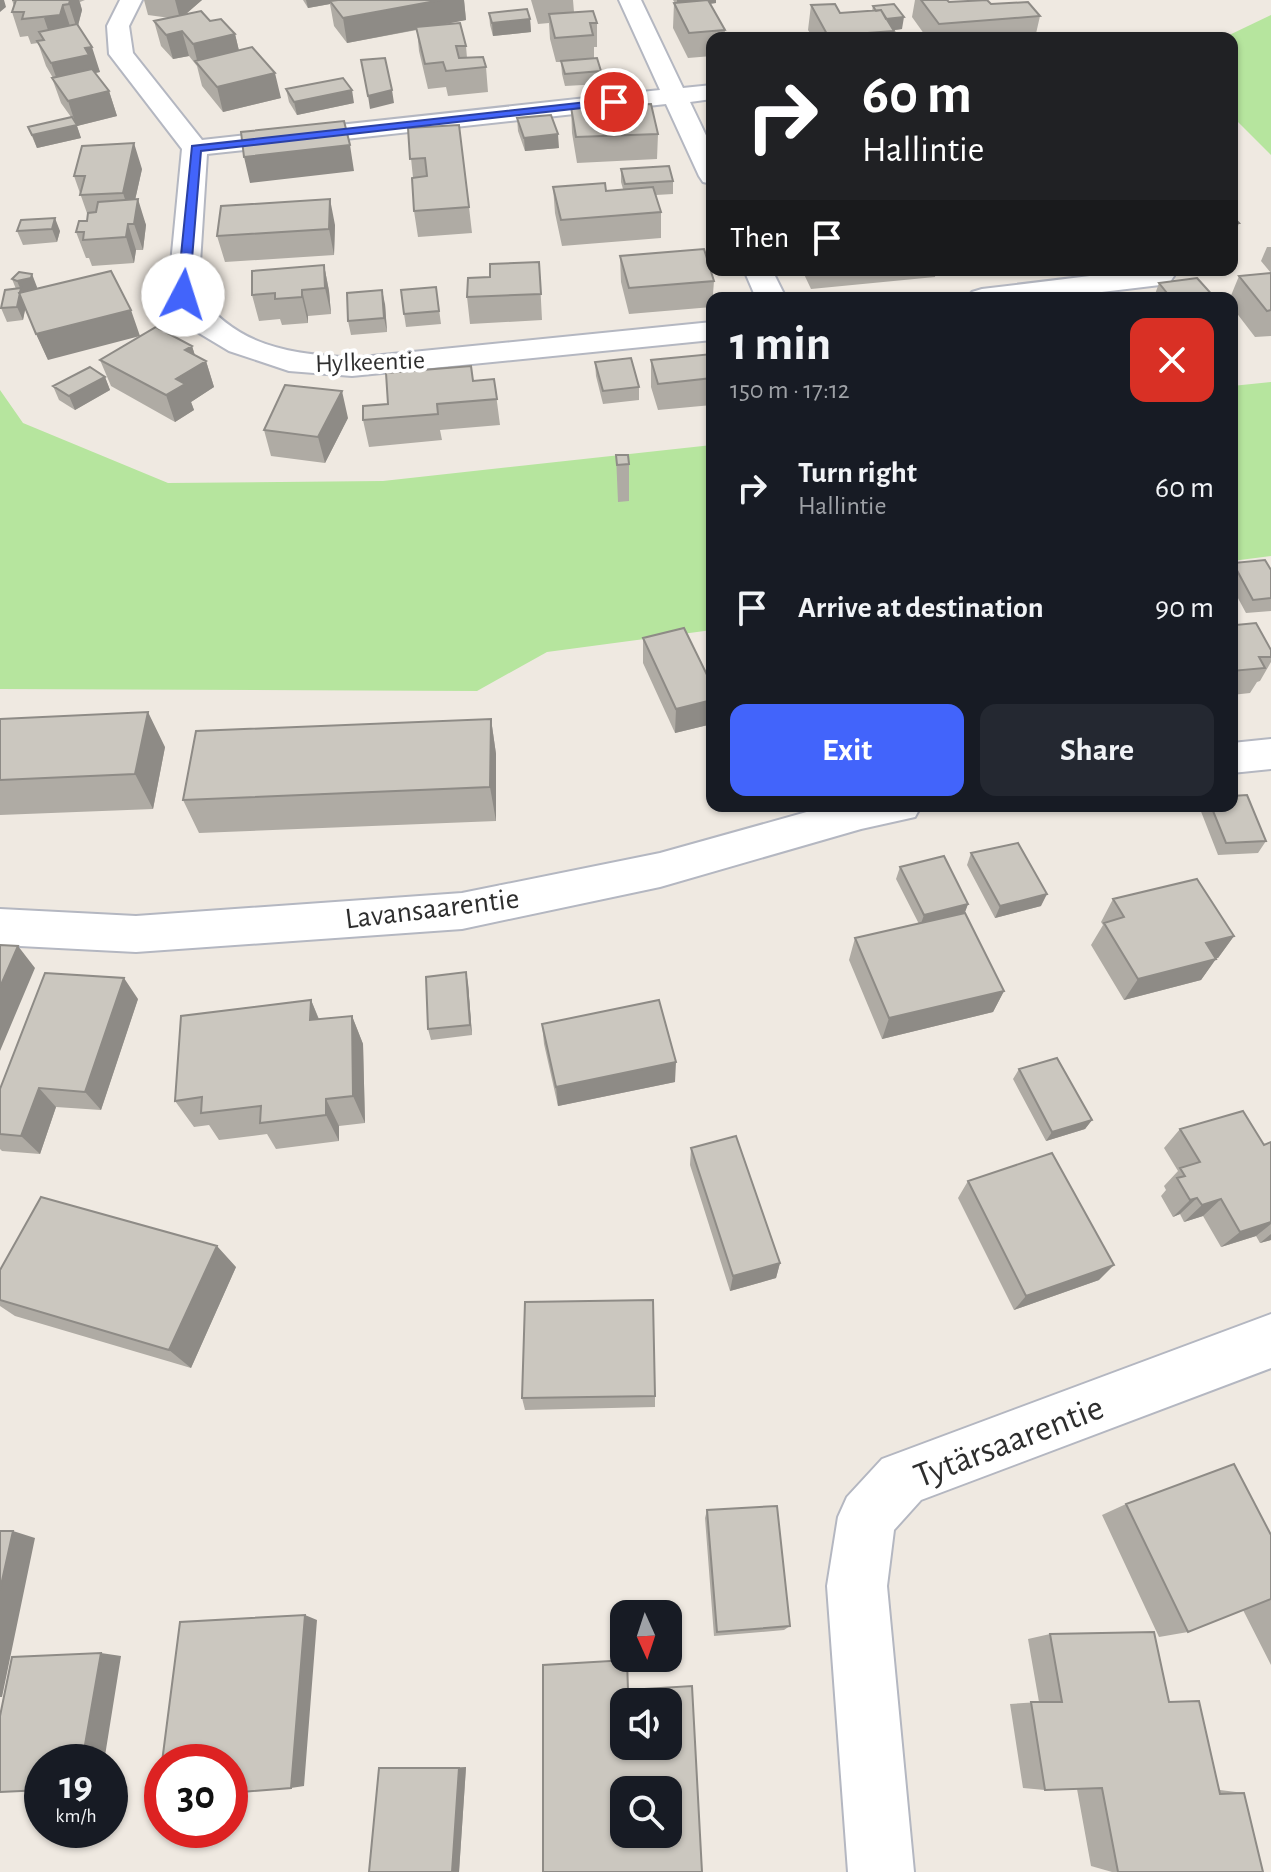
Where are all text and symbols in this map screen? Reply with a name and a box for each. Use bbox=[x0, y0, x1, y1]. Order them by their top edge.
icon: right bbox=[730, 64, 834, 168]
text: 60 m bbox=[862, 67, 972, 123]
pin bbox=[580, 68, 648, 136]
icon: arrive bbox=[592, 80, 636, 124]
text: Hallintie bbox=[862, 132, 984, 168]
icon: arrive bbox=[805, 216, 849, 260]
text: Then bbox=[730, 223, 789, 253]
position arrow bbox=[141, 253, 225, 337]
button: close bbox=[1130, 318, 1214, 402]
text: 1 min bbox=[730, 321, 831, 369]
street label: Hylkeentie bbox=[315, 347, 425, 377]
text: 150 m · 17:12 bbox=[730, 377, 850, 403]
text: Turn right bbox=[798, 458, 917, 488]
icon: right bbox=[730, 466, 774, 510]
text: 60 m bbox=[1155, 473, 1214, 503]
text: Hallintie bbox=[798, 493, 886, 519]
icon: arrive bbox=[730, 586, 774, 630]
text: Arrive at destination bbox=[798, 593, 1044, 623]
text: 90 m bbox=[1155, 593, 1214, 623]
button: Exit bbox=[730, 704, 964, 796]
button: Share bbox=[980, 704, 1214, 796]
street label: Lavansaarentie bbox=[343, 883, 521, 935]
street label: Tytärsaarentie bbox=[909, 1389, 1108, 1494]
north arrow bbox=[610, 1600, 682, 1672]
map controls bbox=[610, 1600, 682, 1848]
button: sound bbox=[610, 1688, 682, 1760]
speed limit sign: 30 bbox=[144, 1744, 248, 1848]
text: 19 bbox=[59, 1766, 93, 1806]
button: search bbox=[610, 1776, 682, 1848]
text: km/h bbox=[55, 1806, 97, 1826]

